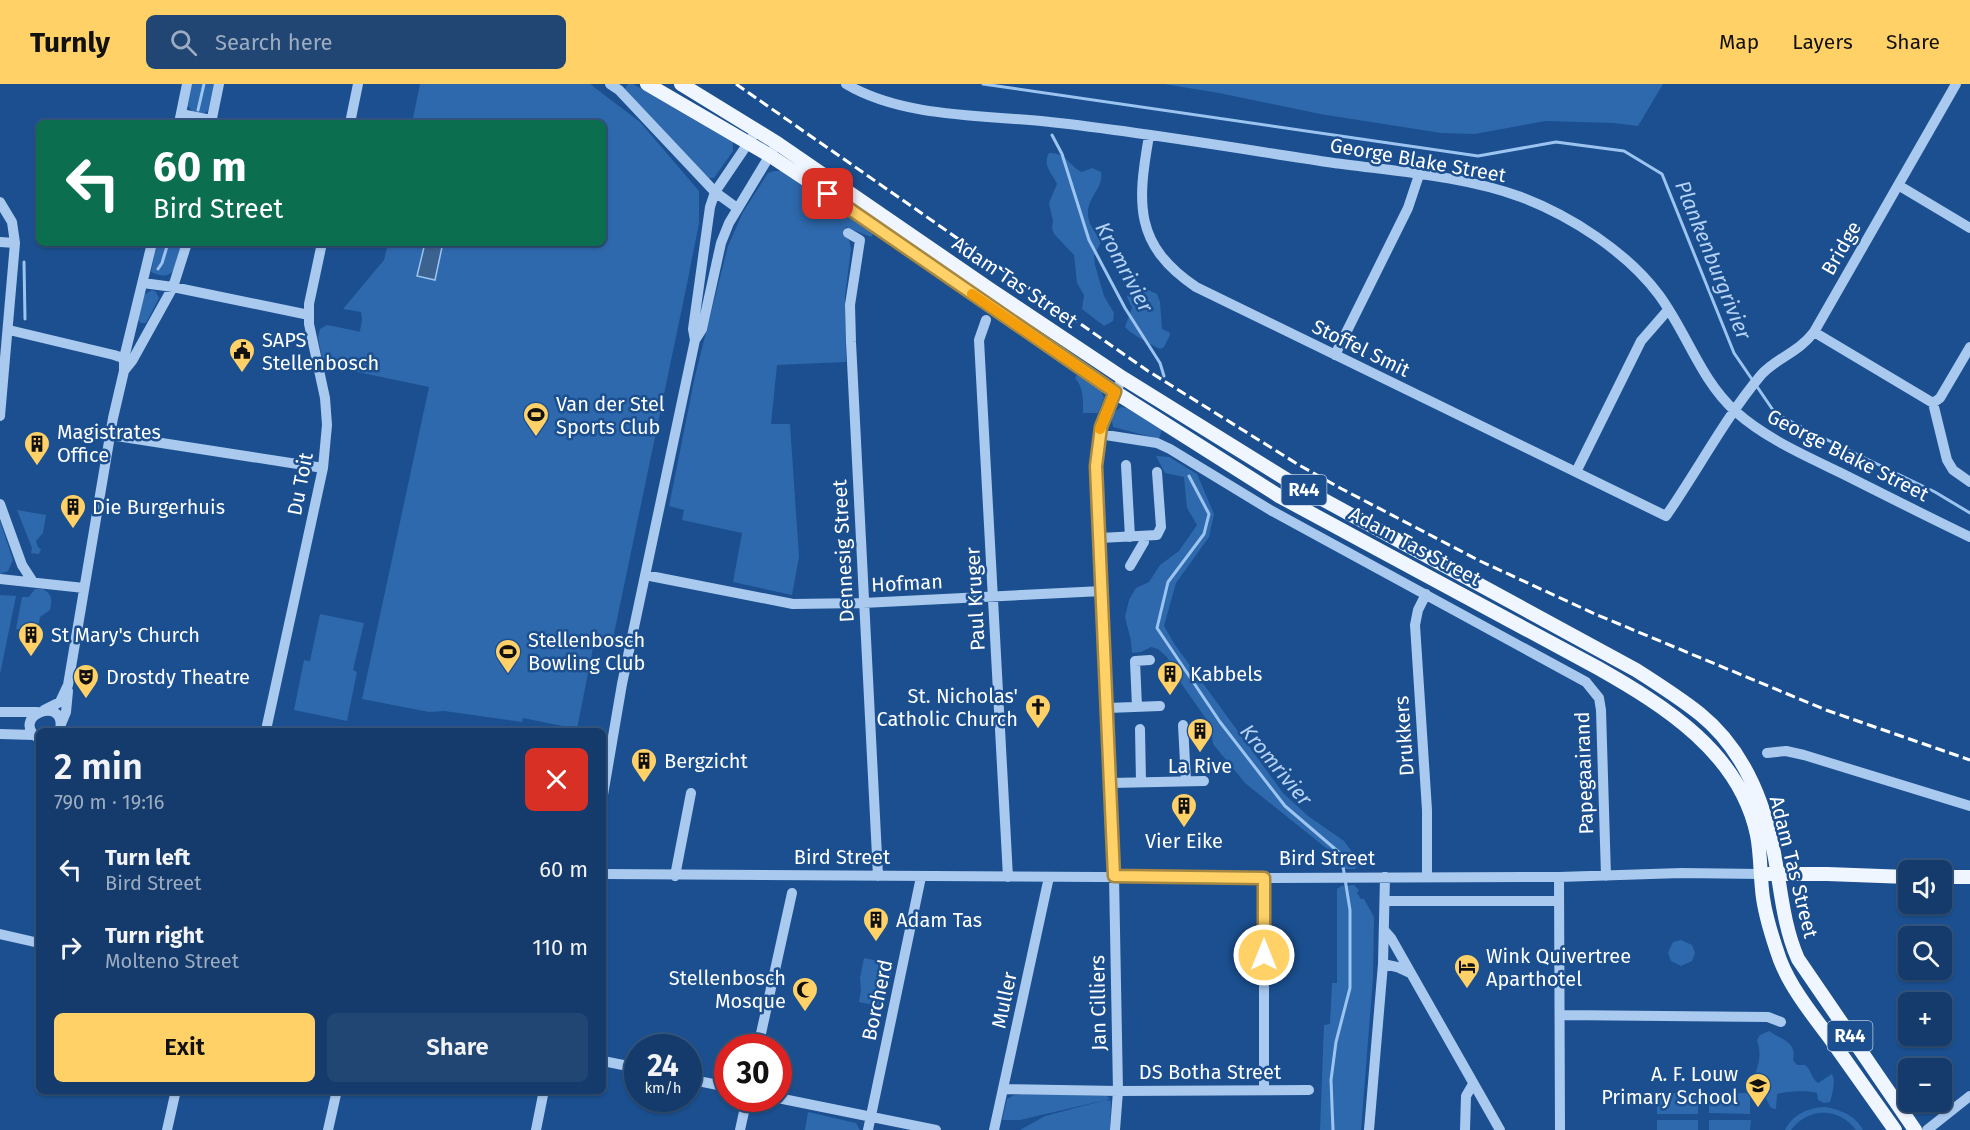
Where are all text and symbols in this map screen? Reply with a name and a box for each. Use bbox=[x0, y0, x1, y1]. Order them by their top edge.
search box bbox=[146, 15, 566, 69]
text: Turnly bbox=[30, 26, 110, 59]
icon: search bbox=[167, 26, 200, 59]
text: Search here bbox=[215, 29, 332, 56]
text: Map bbox=[1719, 29, 1759, 55]
text: Layers bbox=[1792, 29, 1853, 55]
text: Share bbox=[1886, 29, 1940, 55]
street label: George Blake Street bbox=[1328, 133, 1509, 187]
text: 60 m bbox=[153, 142, 247, 192]
icon: left bbox=[54, 144, 132, 222]
pin bbox=[802, 168, 853, 219]
icon: arrive bbox=[811, 177, 844, 210]
water label: Plankenburgrivier bbox=[1669, 177, 1757, 344]
text: Bird Street bbox=[153, 193, 283, 225]
water label: Kromrivier bbox=[1089, 217, 1159, 317]
street label: Bridge bbox=[1816, 217, 1866, 279]
street label: Adam Tas Street bbox=[948, 231, 1083, 333]
street label: Stoffel Smit bbox=[1308, 314, 1414, 382]
place label: SAPS Stellenbosch bbox=[262, 328, 379, 375]
public building icon: SAPS Stellenbosch bbox=[227, 336, 257, 374]
place label: Van der Stel Sports Club bbox=[556, 392, 665, 439]
sports icon: Van der Stel Sports Club bbox=[521, 400, 551, 438]
street label: George Blake Street bbox=[1763, 404, 1934, 506]
place label: Magistrates Office bbox=[57, 420, 161, 467]
building icon: Magistrates Office bbox=[22, 429, 52, 467]
street label: Du Toit bbox=[282, 450, 318, 518]
road number: R44 bbox=[1282, 475, 1326, 505]
street label: Dennesig Street bbox=[827, 478, 859, 623]
building icon: Die Burgerhuis bbox=[58, 492, 88, 530]
place label: Die Burgerhuis bbox=[92, 495, 225, 519]
street label: Adam Tas Street bbox=[1345, 501, 1486, 591]
street label: Paul Kruger bbox=[960, 546, 990, 652]
street label: Hofman bbox=[871, 569, 943, 597]
building icon: St Mary's Church bbox=[16, 620, 46, 658]
place label: St Mary's Church bbox=[51, 623, 200, 647]
place label: Stellenbosch Bowling Club bbox=[528, 628, 645, 675]
sports icon: Stellenbosch Bowling Club bbox=[493, 637, 523, 675]
building icon: Kabbels bbox=[1155, 659, 1185, 697]
theatre icon: Drostdy Theatre bbox=[71, 662, 101, 700]
place label: Kabbels bbox=[1190, 662, 1262, 686]
place label: Drostdy Theatre bbox=[106, 665, 250, 689]
place label: St. Nicholas' Catholic Church bbox=[876, 684, 1018, 731]
church icon: St. Nicholas' Catholic Church bbox=[1023, 692, 1053, 730]
street label: Drukkers bbox=[1389, 695, 1419, 777]
street label: Papegaairand bbox=[1570, 711, 1598, 835]
building icon: La Rive bbox=[1185, 716, 1215, 754]
water label: Kromrivier bbox=[1234, 719, 1318, 812]
text: 2 min bbox=[54, 745, 143, 789]
building icon: Bergzicht bbox=[629, 746, 659, 784]
button: close bbox=[525, 748, 588, 811]
place label: Bergzicht bbox=[664, 749, 748, 773]
place label: La Rive bbox=[1168, 754, 1232, 778]
text: 790 m · 19:16 bbox=[54, 790, 165, 814]
building icon: Vier Eike bbox=[1169, 791, 1199, 829]
street label: Adam Tas Street bbox=[1765, 793, 1823, 941]
place label: Vier Eike bbox=[1145, 829, 1223, 853]
text: Turn left bbox=[105, 844, 190, 871]
street label: Bird Street bbox=[794, 845, 891, 869]
street label: Bird Street bbox=[1279, 846, 1376, 870]
icon: left bbox=[54, 853, 87, 886]
text: 60 m bbox=[539, 856, 588, 883]
map controls bbox=[1898, 860, 1952, 1112]
button: sound bbox=[1898, 860, 1952, 914]
text: Bird Street bbox=[105, 871, 201, 895]
building icon: Adam Tas bbox=[861, 905, 891, 943]
place label: Adam Tas bbox=[896, 908, 982, 932]
text: Turn right bbox=[105, 922, 204, 949]
position arrow bbox=[1232, 923, 1296, 987]
button: search bbox=[1898, 926, 1952, 980]
icon: right bbox=[54, 931, 87, 964]
text: 110 m bbox=[532, 934, 588, 961]
place label: Wink Quivertree Aparthotel bbox=[1486, 944, 1631, 991]
text: Molteno Street bbox=[105, 949, 239, 973]
hotel icon: Wink Quivertree Aparthotel bbox=[1452, 952, 1482, 990]
street label: Jan Cilliers bbox=[1085, 955, 1111, 1051]
street label: Borcherd bbox=[857, 957, 897, 1043]
place label: Stellenbosch Mosque bbox=[669, 966, 786, 1013]
street label: Muller bbox=[986, 969, 1022, 1031]
mosque icon: Stellenbosch Mosque bbox=[790, 975, 820, 1013]
button: + bbox=[1898, 992, 1952, 1046]
button: Exit bbox=[54, 1013, 315, 1082]
button: Share bbox=[327, 1013, 588, 1082]
road number: R44 bbox=[1828, 1021, 1872, 1051]
speed limit sign: 30 bbox=[714, 1034, 792, 1112]
text: 24 bbox=[647, 1048, 679, 1084]
button: − bbox=[1898, 1058, 1952, 1112]
street label: DS Botha Street bbox=[1139, 1060, 1282, 1084]
place label: A. F. Louw Primary School bbox=[1601, 1062, 1738, 1109]
school or university icon: A. F. Louw Primary School bbox=[1743, 1071, 1773, 1109]
text: km/h bbox=[644, 1079, 682, 1097]

